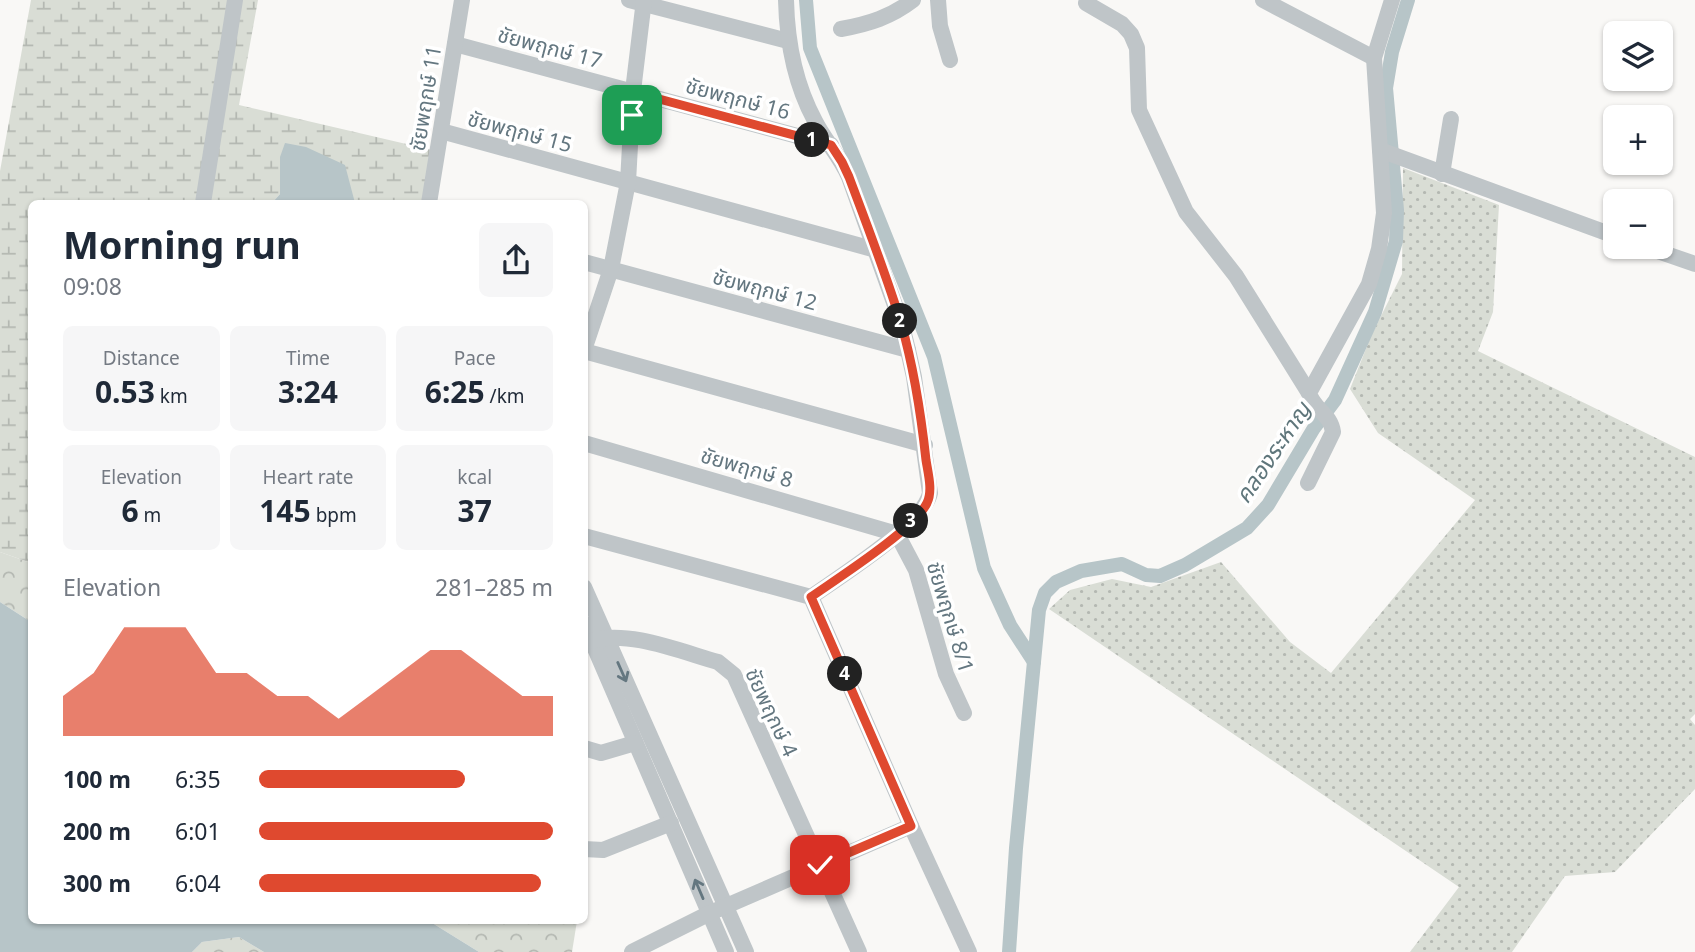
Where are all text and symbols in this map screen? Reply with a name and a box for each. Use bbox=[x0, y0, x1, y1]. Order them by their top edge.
street label: ชัยพฤกษ์ 17 bbox=[495, 20, 605, 74]
map controls bbox=[1603, 21, 1673, 259]
button: layers bbox=[1603, 21, 1673, 91]
street label: ชัยพฤกษ์ 11 bbox=[403, 43, 447, 153]
street label: ชัยพฤกษ์ 16 bbox=[683, 71, 793, 125]
pin bbox=[602, 85, 662, 145]
icon: arrive bbox=[613, 96, 651, 134]
street label: ชัยพฤกษ์ 15 bbox=[465, 104, 575, 158]
button: + bbox=[1603, 105, 1673, 175]
pin: 1 bbox=[794, 122, 830, 158]
text: 1 bbox=[806, 126, 817, 152]
button: − bbox=[1603, 189, 1673, 259]
text: Morning run bbox=[63, 218, 301, 270]
button: share bbox=[479, 223, 553, 297]
street label: ชัยพฤกษ์ 12 bbox=[710, 262, 820, 316]
text: 09:08 bbox=[63, 270, 122, 302]
pin: 2 bbox=[883, 304, 918, 338]
text: 2 bbox=[894, 307, 905, 333]
text: Distance bbox=[103, 345, 180, 371]
text: Time bbox=[286, 345, 330, 371]
text: Pace bbox=[454, 345, 496, 371]
text: 0.53 bbox=[95, 371, 155, 412]
text: 3:24 bbox=[278, 371, 338, 412]
text: 6:25 bbox=[425, 371, 485, 412]
text: km bbox=[155, 383, 188, 409]
text: /km bbox=[485, 383, 525, 409]
water label: คลองระหาญ bbox=[1226, 393, 1319, 509]
street label: ชัยพฤกษ์ 8 bbox=[698, 440, 796, 494]
text: Elevation bbox=[101, 464, 182, 490]
text: Heart rate bbox=[263, 464, 353, 490]
text: kcal bbox=[457, 464, 492, 490]
text: 6 bbox=[121, 490, 139, 531]
text: 145 bbox=[259, 490, 311, 531]
text: 37 bbox=[458, 490, 492, 531]
text: m bbox=[139, 502, 161, 528]
text: bpm bbox=[311, 502, 357, 528]
pin: 3 bbox=[894, 504, 928, 538]
text: 3 bbox=[905, 507, 916, 533]
street label: ชัยพฤกษ์ 8/1 bbox=[921, 558, 981, 676]
text: Elevation bbox=[63, 571, 161, 603]
text: 281–285 m bbox=[435, 571, 553, 603]
pin: 4 bbox=[828, 656, 862, 692]
text: 4 bbox=[839, 660, 850, 686]
one-way arrow bbox=[616, 661, 629, 682]
street label: ชัยพฤกษ์ 4 bbox=[739, 663, 805, 761]
text: 100 m bbox=[63, 763, 131, 795]
text: 6:35 bbox=[175, 763, 221, 795]
text: 200 m bbox=[63, 815, 131, 847]
text: 6:01 bbox=[175, 815, 221, 847]
pin bbox=[790, 835, 850, 895]
icon: check bbox=[801, 846, 839, 884]
text: 300 m bbox=[63, 867, 131, 899]
text: 6:04 bbox=[175, 867, 221, 899]
one-way arrow bbox=[692, 879, 705, 901]

